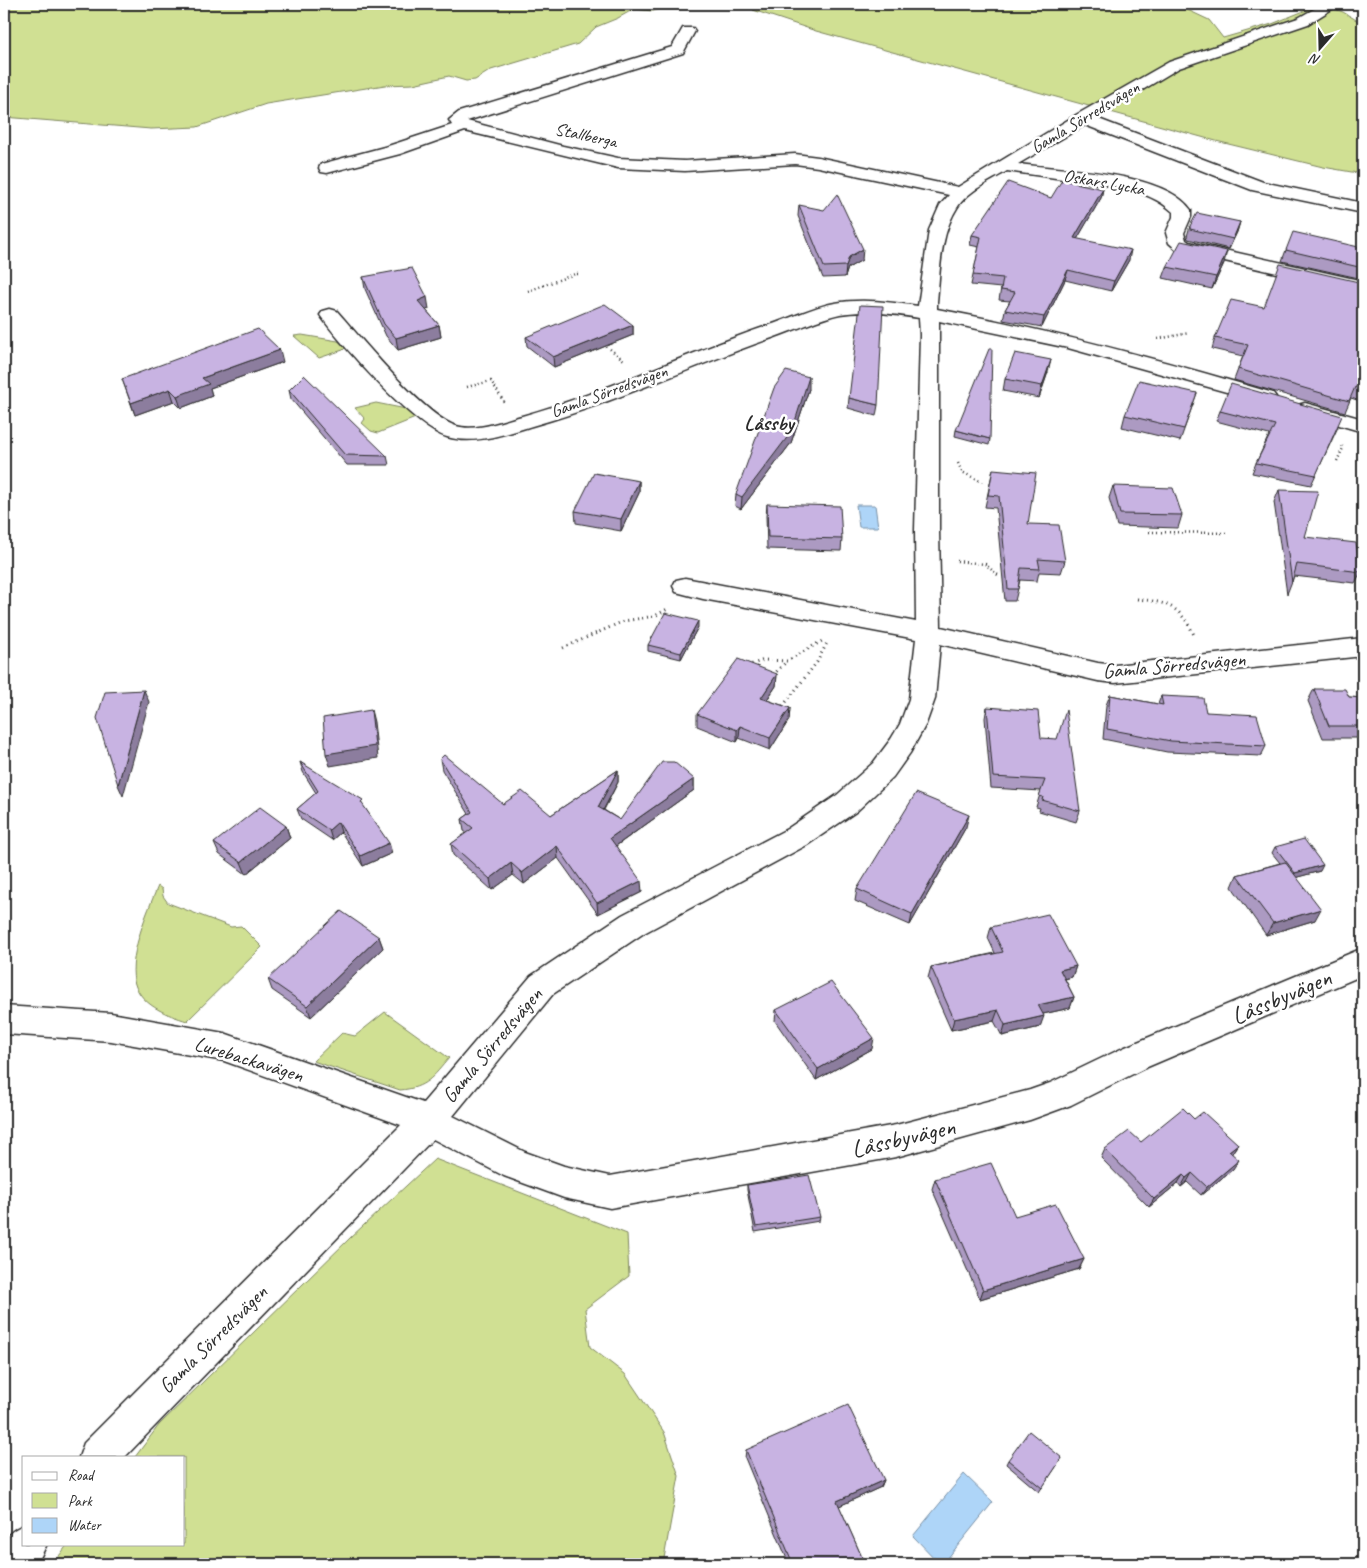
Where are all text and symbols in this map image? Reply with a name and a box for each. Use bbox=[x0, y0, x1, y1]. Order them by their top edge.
north arrow bbox=[1294, 22, 1344, 72]
text: N bbox=[1307, 49, 1323, 69]
street label: Gamla Sörredsvägen bbox=[1027, 76, 1144, 158]
street label: Stallberga bbox=[553, 118, 621, 153]
street label: Oskars Lycka bbox=[1062, 164, 1147, 200]
street label: Gamla Sörredsvägen bbox=[548, 359, 671, 422]
district label: Låssby bbox=[744, 410, 795, 436]
street label: Gamla Sörredsvägen bbox=[1102, 646, 1247, 684]
street label: Låssbyvägen bbox=[1227, 961, 1337, 1032]
street label: Gamla Sörredsvägen bbox=[436, 981, 548, 1108]
street label: Lurebackavägen bbox=[191, 1030, 307, 1088]
street label: Låssbyvägen bbox=[848, 1110, 959, 1165]
street label: Gamla Sörredsvägen bbox=[153, 1279, 273, 1399]
legend bbox=[22, 1456, 185, 1546]
text: Road bbox=[68, 1466, 95, 1485]
text: Park bbox=[68, 1492, 93, 1511]
text: Water bbox=[68, 1516, 102, 1535]

